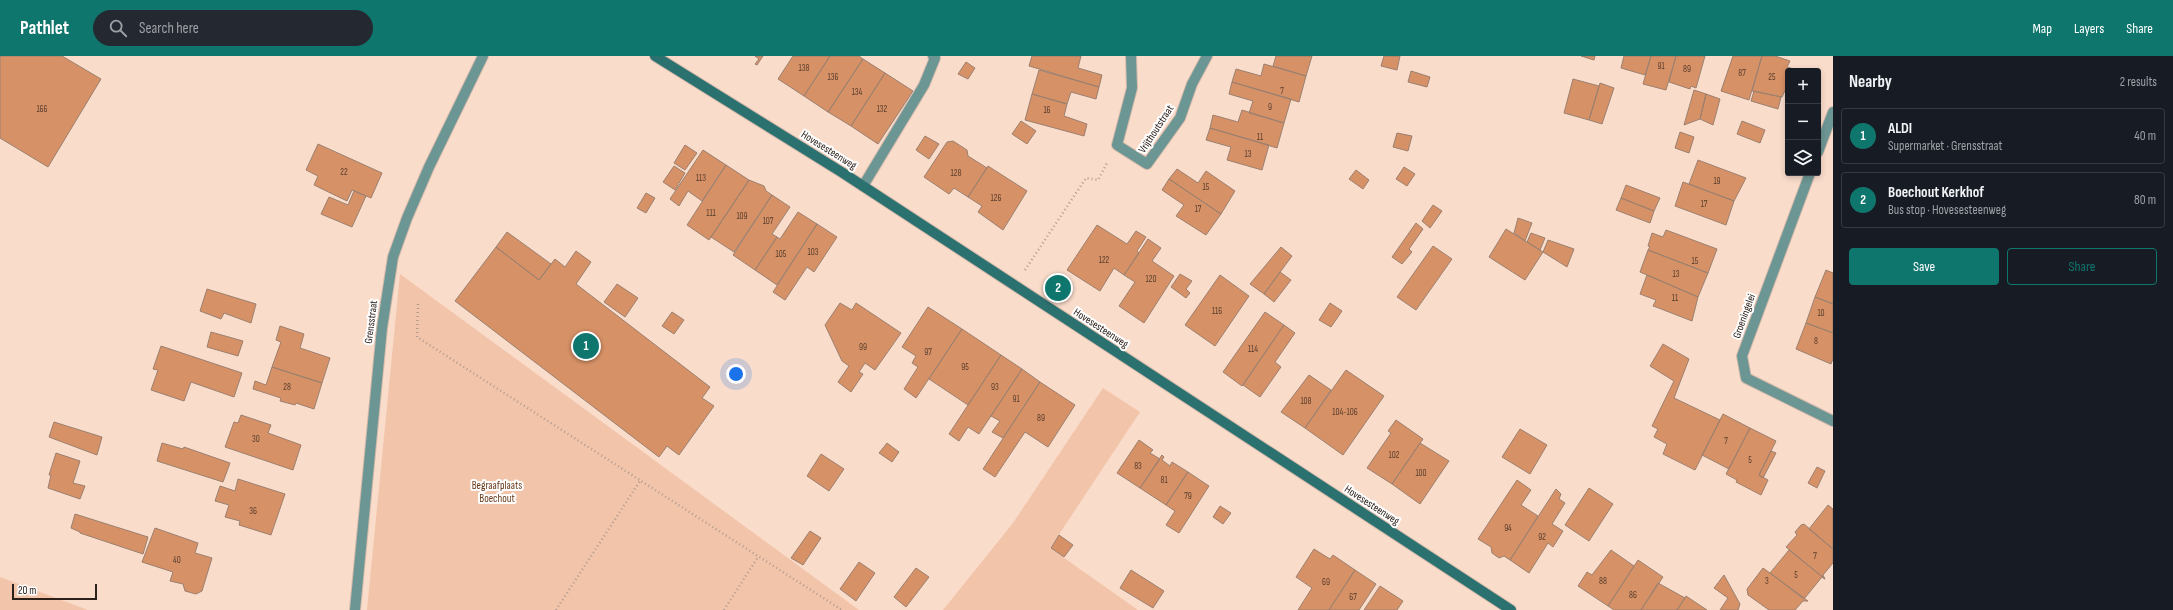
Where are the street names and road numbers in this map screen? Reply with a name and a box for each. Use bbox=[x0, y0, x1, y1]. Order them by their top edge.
street label: Vrijthoutstraat bbox=[1136, 102, 1177, 155]
street label: Hovesesteenweg bbox=[799, 128, 860, 172]
street label: Groeningelei bbox=[1730, 292, 1758, 340]
street label: Grensstraat bbox=[362, 299, 380, 344]
street label: Hovesesteenweg bbox=[1071, 305, 1131, 351]
street label: Hovesesteenweg bbox=[1342, 482, 1402, 528]

